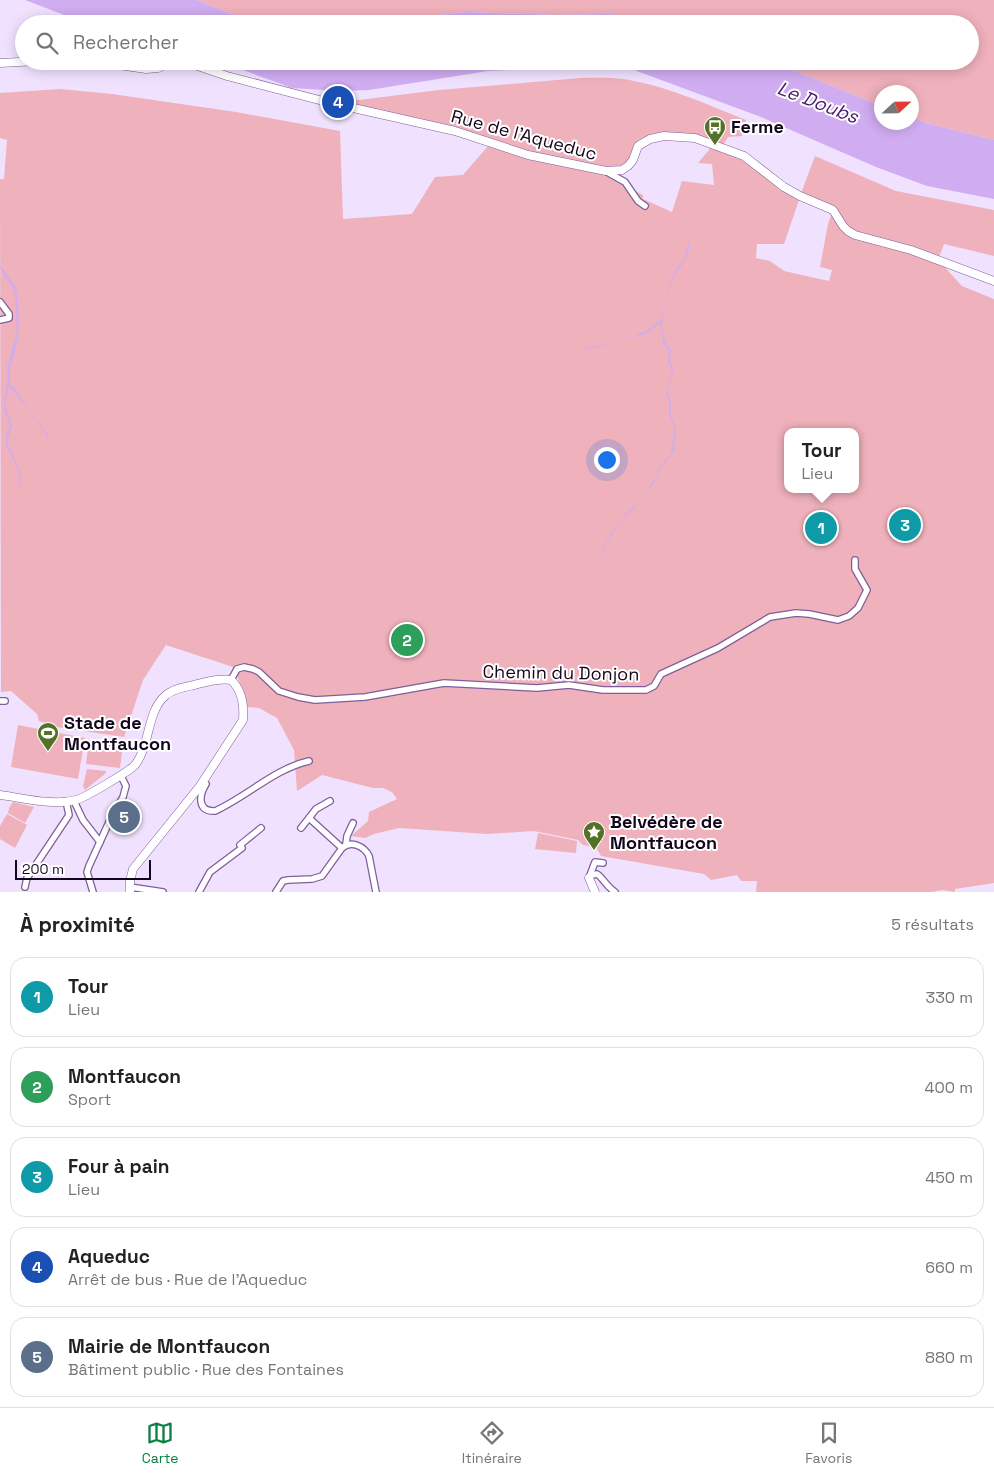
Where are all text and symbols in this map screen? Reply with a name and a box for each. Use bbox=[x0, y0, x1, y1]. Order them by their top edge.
search box bbox=[15, 15, 979, 70]
icon: search bbox=[33, 29, 61, 57]
text: Rechercher bbox=[73, 30, 179, 55]
water label: Le Doubs bbox=[774, 76, 863, 130]
pin: 4 bbox=[322, 83, 354, 121]
north arrow bbox=[874, 85, 919, 130]
street label: Rue de l'Aqueduc bbox=[449, 104, 599, 165]
bus stop icon: Ferme bbox=[703, 115, 727, 146]
place label: Ferme bbox=[731, 115, 784, 138]
popup bbox=[784, 428, 859, 493]
text: Tour bbox=[801, 438, 842, 463]
your location bbox=[594, 447, 620, 473]
text: Lieu bbox=[801, 463, 833, 484]
pin: 3 bbox=[889, 506, 921, 544]
pin: 1 bbox=[805, 509, 837, 547]
pin: 2 bbox=[391, 621, 423, 659]
street label: Chemin du Donjon bbox=[482, 660, 640, 685]
place label: Stade de Montfaucon bbox=[64, 711, 171, 755]
sports icon: Stade de Montfaucon bbox=[36, 721, 60, 752]
pin: 5 bbox=[108, 798, 140, 836]
place label: Belvédère de Montfaucon bbox=[610, 810, 723, 854]
place icon: Belvédère de Montfaucon bbox=[582, 820, 606, 851]
scale bar bbox=[15, 857, 151, 880]
text: 200 m bbox=[22, 860, 64, 878]
text: À proximité bbox=[20, 911, 135, 938]
text: 5 résultats bbox=[891, 914, 974, 935]
text: Tour bbox=[68, 974, 108, 999]
text: 1 bbox=[33, 987, 41, 1008]
text: 330 m bbox=[926, 987, 973, 1008]
text: Lieu bbox=[68, 999, 100, 1020]
text: Montfaucon bbox=[68, 1064, 181, 1089]
text: 2 bbox=[32, 1077, 42, 1098]
text: 400 m bbox=[925, 1077, 973, 1098]
text: Sport bbox=[68, 1089, 111, 1110]
text: Four à pain bbox=[68, 1154, 169, 1179]
text: 3 bbox=[32, 1167, 42, 1188]
text: 450 m bbox=[925, 1167, 973, 1188]
text: Lieu bbox=[68, 1179, 100, 1200]
text: Aqueduc bbox=[68, 1244, 150, 1269]
text: 4 bbox=[32, 1257, 42, 1278]
text: 660 m bbox=[925, 1257, 973, 1278]
text: Arrêt de bus · Rue de l'Aqueduc bbox=[68, 1269, 307, 1290]
text: Mairie de Montfaucon bbox=[68, 1334, 270, 1359]
text: 5 bbox=[32, 1347, 42, 1368]
text: 880 m bbox=[925, 1347, 973, 1368]
text: Bâtiment public · Rue des Fontaines bbox=[68, 1359, 344, 1380]
tab: Carte bbox=[142, 1419, 178, 1467]
tab: Itinéraire bbox=[462, 1419, 522, 1467]
tab: Favoris bbox=[805, 1419, 852, 1467]

